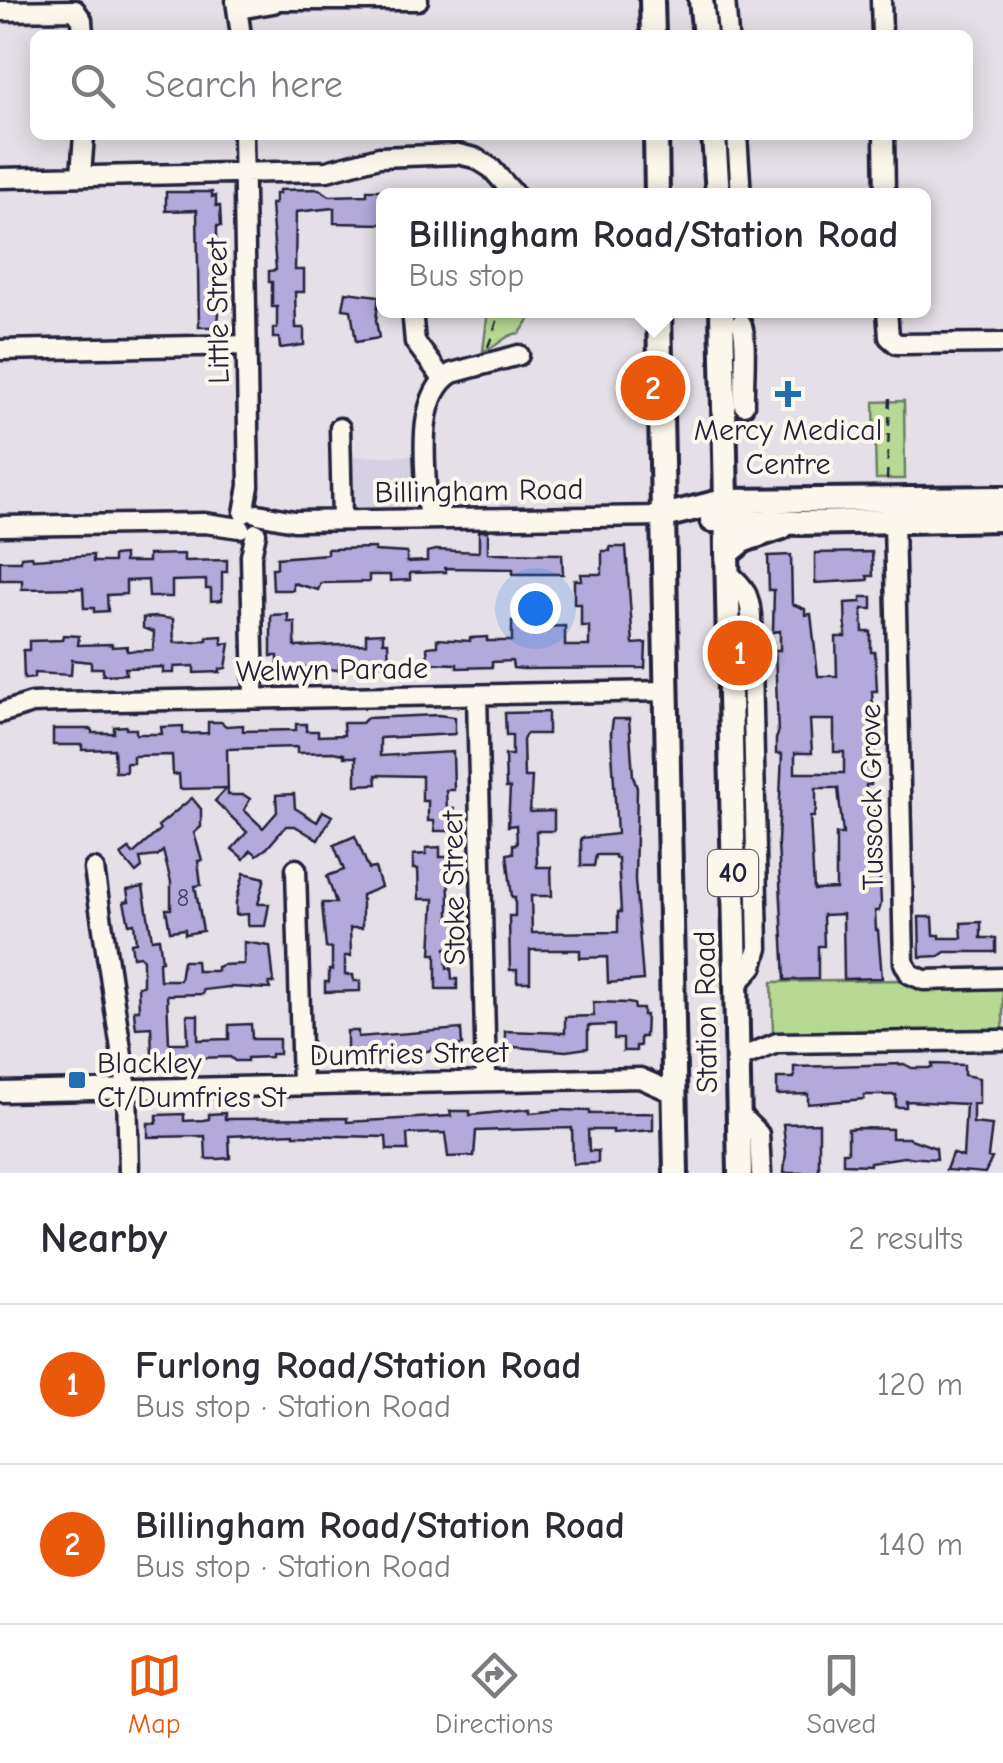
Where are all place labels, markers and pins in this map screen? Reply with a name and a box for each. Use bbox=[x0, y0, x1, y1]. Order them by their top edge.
pin: 2 bbox=[620, 350, 686, 426]
marker: Mercy Medical Centre bbox=[775, 381, 801, 407]
place label: Mercy Medical Centre bbox=[694, 413, 882, 482]
pin: 1 bbox=[708, 616, 772, 690]
place label: Blackley Ct/Dumfries St bbox=[97, 1046, 287, 1115]
marker: Blackley Ct/Dumfries St bbox=[66, 1069, 88, 1091]

